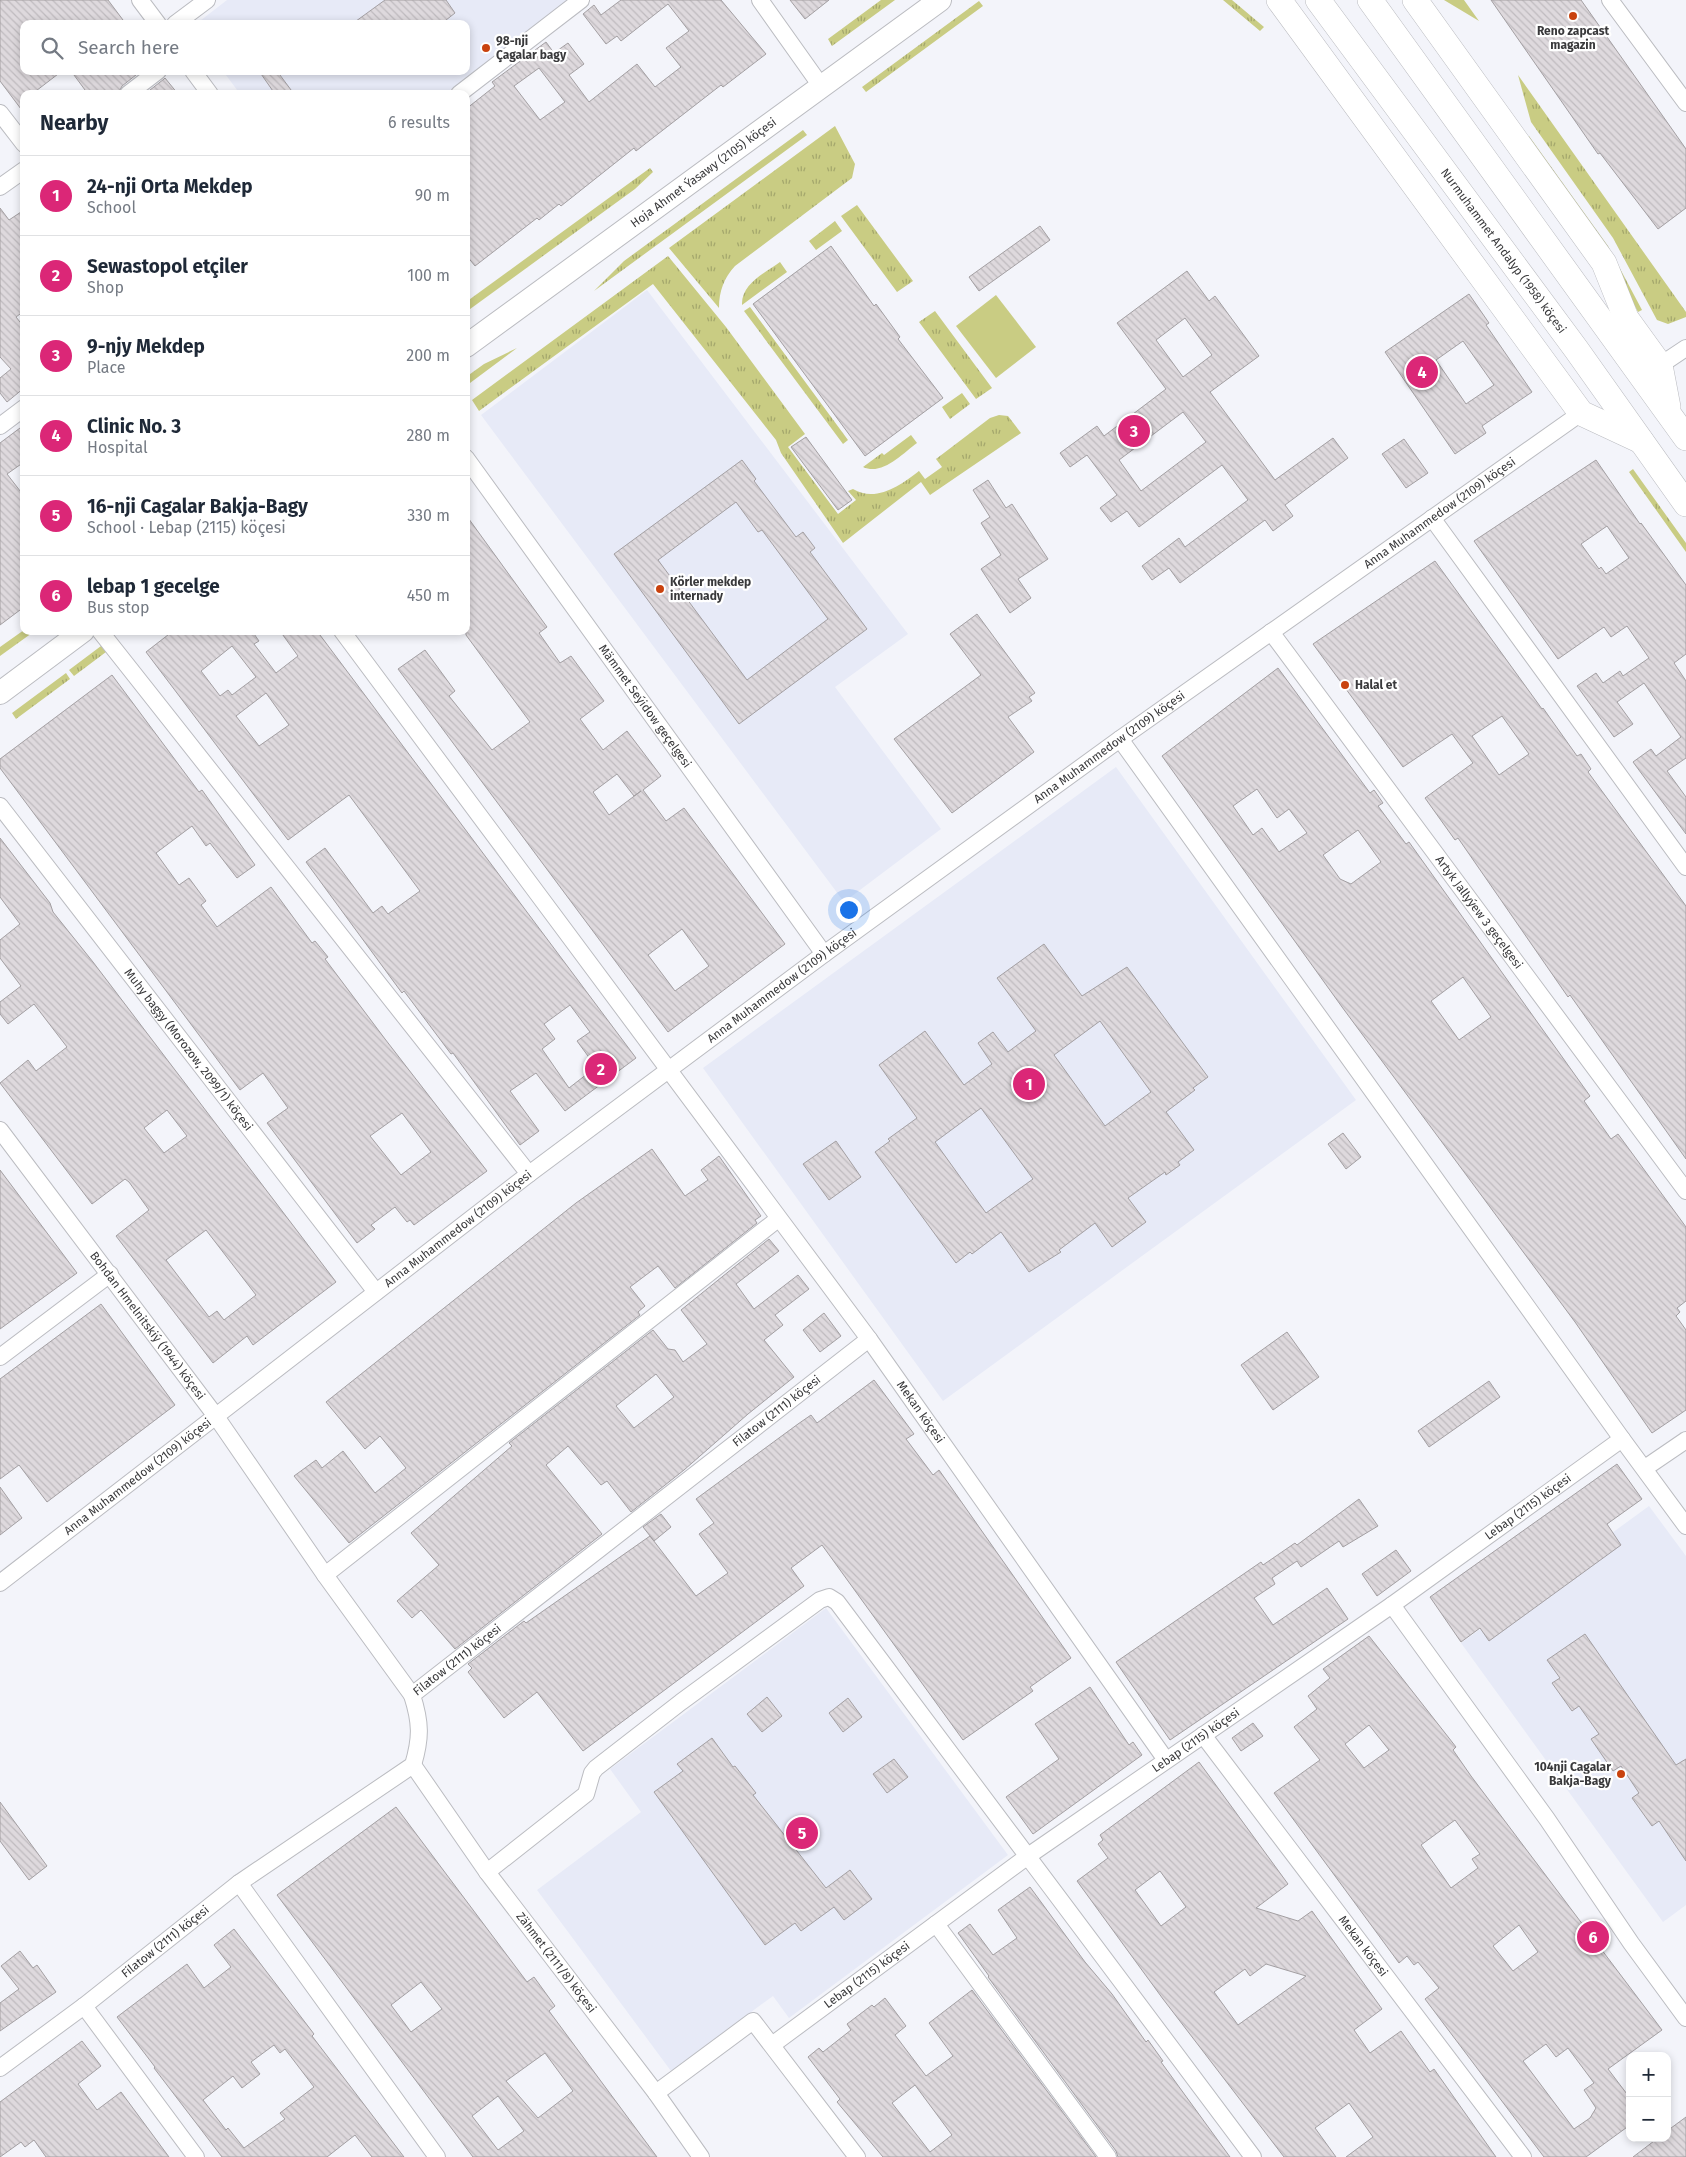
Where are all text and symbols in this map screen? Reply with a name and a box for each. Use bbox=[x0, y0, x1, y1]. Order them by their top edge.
marker: Reno zapcast magazin bbox=[1567, 10, 1579, 22]
search box bbox=[20, 20, 470, 75]
place label: Reno zapcast magazin bbox=[1537, 24, 1609, 52]
icon: search bbox=[38, 34, 66, 62]
place label: 98-nji Çagalar bagy bbox=[496, 34, 567, 63]
text: Search here bbox=[78, 36, 179, 59]
marker: 98-nji Çagalar bagy bbox=[480, 42, 492, 54]
text: Nearby bbox=[40, 110, 108, 136]
text: 6 results bbox=[388, 113, 450, 132]
street label: Hoja Ahmet Ýasawy (2105) köçesi bbox=[628, 115, 779, 230]
street label: Nurmuhammet Andalyp (1958) köçesi bbox=[1438, 166, 1569, 336]
text: 24-nji Orta Mekdep bbox=[87, 175, 253, 198]
text: 1 bbox=[52, 186, 60, 205]
text: 90 m bbox=[415, 186, 450, 205]
text: School bbox=[87, 198, 136, 217]
text: Sewastopol etçiler bbox=[87, 255, 248, 278]
text: 2 bbox=[52, 266, 60, 285]
text: 100 m bbox=[407, 266, 450, 285]
text: Shop bbox=[87, 278, 124, 297]
text: 9-njy Mekdep bbox=[87, 335, 205, 358]
text: 3 bbox=[52, 346, 60, 365]
text: 200 m bbox=[406, 346, 450, 365]
pin: 4 bbox=[1406, 353, 1438, 391]
text: Place bbox=[87, 358, 126, 377]
pin: 3 bbox=[1118, 412, 1150, 450]
text: Clinic No. 3 bbox=[87, 415, 181, 438]
text: 4 bbox=[51, 426, 61, 445]
text: 280 m bbox=[406, 426, 450, 445]
text: Hospital bbox=[87, 438, 148, 457]
street label: Anna Muhammedow (2109) köçesi bbox=[1361, 455, 1518, 571]
text: 16-nji Cagalar Bakja-Bagy bbox=[87, 495, 308, 518]
text: 5 bbox=[52, 506, 60, 525]
text: 330 m bbox=[407, 506, 450, 525]
text: School · Lebap (2115) köçesi bbox=[87, 518, 286, 537]
text: lebap 1 gecelge bbox=[87, 575, 220, 598]
place label: Körler mekdep internady bbox=[670, 575, 751, 603]
marker: Körler mekdep internady bbox=[654, 583, 666, 595]
text: 6 bbox=[51, 586, 61, 605]
text: 450 m bbox=[407, 586, 450, 605]
text: Bus stop bbox=[87, 598, 150, 617]
street label: Mämmet Seýidow geçelgesi bbox=[596, 642, 694, 770]
place label: Halal et bbox=[1355, 678, 1397, 692]
marker: Halal et bbox=[1339, 679, 1351, 691]
street label: Anna Muhammedow (2109) köçesi bbox=[1031, 688, 1188, 806]
street label: Artyk Jallyýew 3 geçelgesi bbox=[1433, 853, 1526, 971]
your location bbox=[836, 897, 862, 923]
street label: Anna Muhammedow (2109) köçesi bbox=[704, 926, 859, 1046]
street label: Muhy bagşy (Morozow, 2099/1) köçesi bbox=[121, 966, 256, 1133]
pin: 2 bbox=[585, 1050, 617, 1088]
pin: 1 bbox=[1013, 1065, 1045, 1103]
street label: Anna Muhammedow (2109) köçesi bbox=[382, 1167, 535, 1290]
street label: Bohdan Hmelnitskiý (1944) köçesi bbox=[87, 1249, 208, 1402]
street label: Filatow (2111) köçesi bbox=[730, 1372, 823, 1450]
street label: Mekan köçesi bbox=[894, 1378, 947, 1446]
street label: Anna Muhammedow (2109) köçesi bbox=[61, 1415, 214, 1538]
street label: Lebap (2115) köçesi bbox=[1482, 1471, 1574, 1543]
street label: Filatow (2111) köçesi bbox=[410, 1621, 504, 1699]
street label: Lebap (2115) köçesi bbox=[1149, 1705, 1242, 1775]
place label: 104nji Cagalar Bakja-Bagy bbox=[1534, 1760, 1612, 1788]
marker: 104nji Cagalar Bakja-Bagy bbox=[1615, 1768, 1627, 1780]
pin: 5 bbox=[786, 1814, 818, 1852]
street label: Filatow (2111) köçesi bbox=[119, 1903, 212, 1981]
street label: Zähmet (2111/8) köçesi bbox=[513, 1910, 599, 2015]
street label: Mekan köçesi bbox=[1336, 1913, 1391, 1979]
pin: 6 bbox=[1577, 1918, 1609, 1956]
street label: Lebap (2115) köçesi bbox=[821, 1939, 913, 2011]
map controls bbox=[1626, 2052, 1671, 2142]
button: + bbox=[1626, 2052, 1671, 2097]
button: − bbox=[1626, 2097, 1671, 2142]

